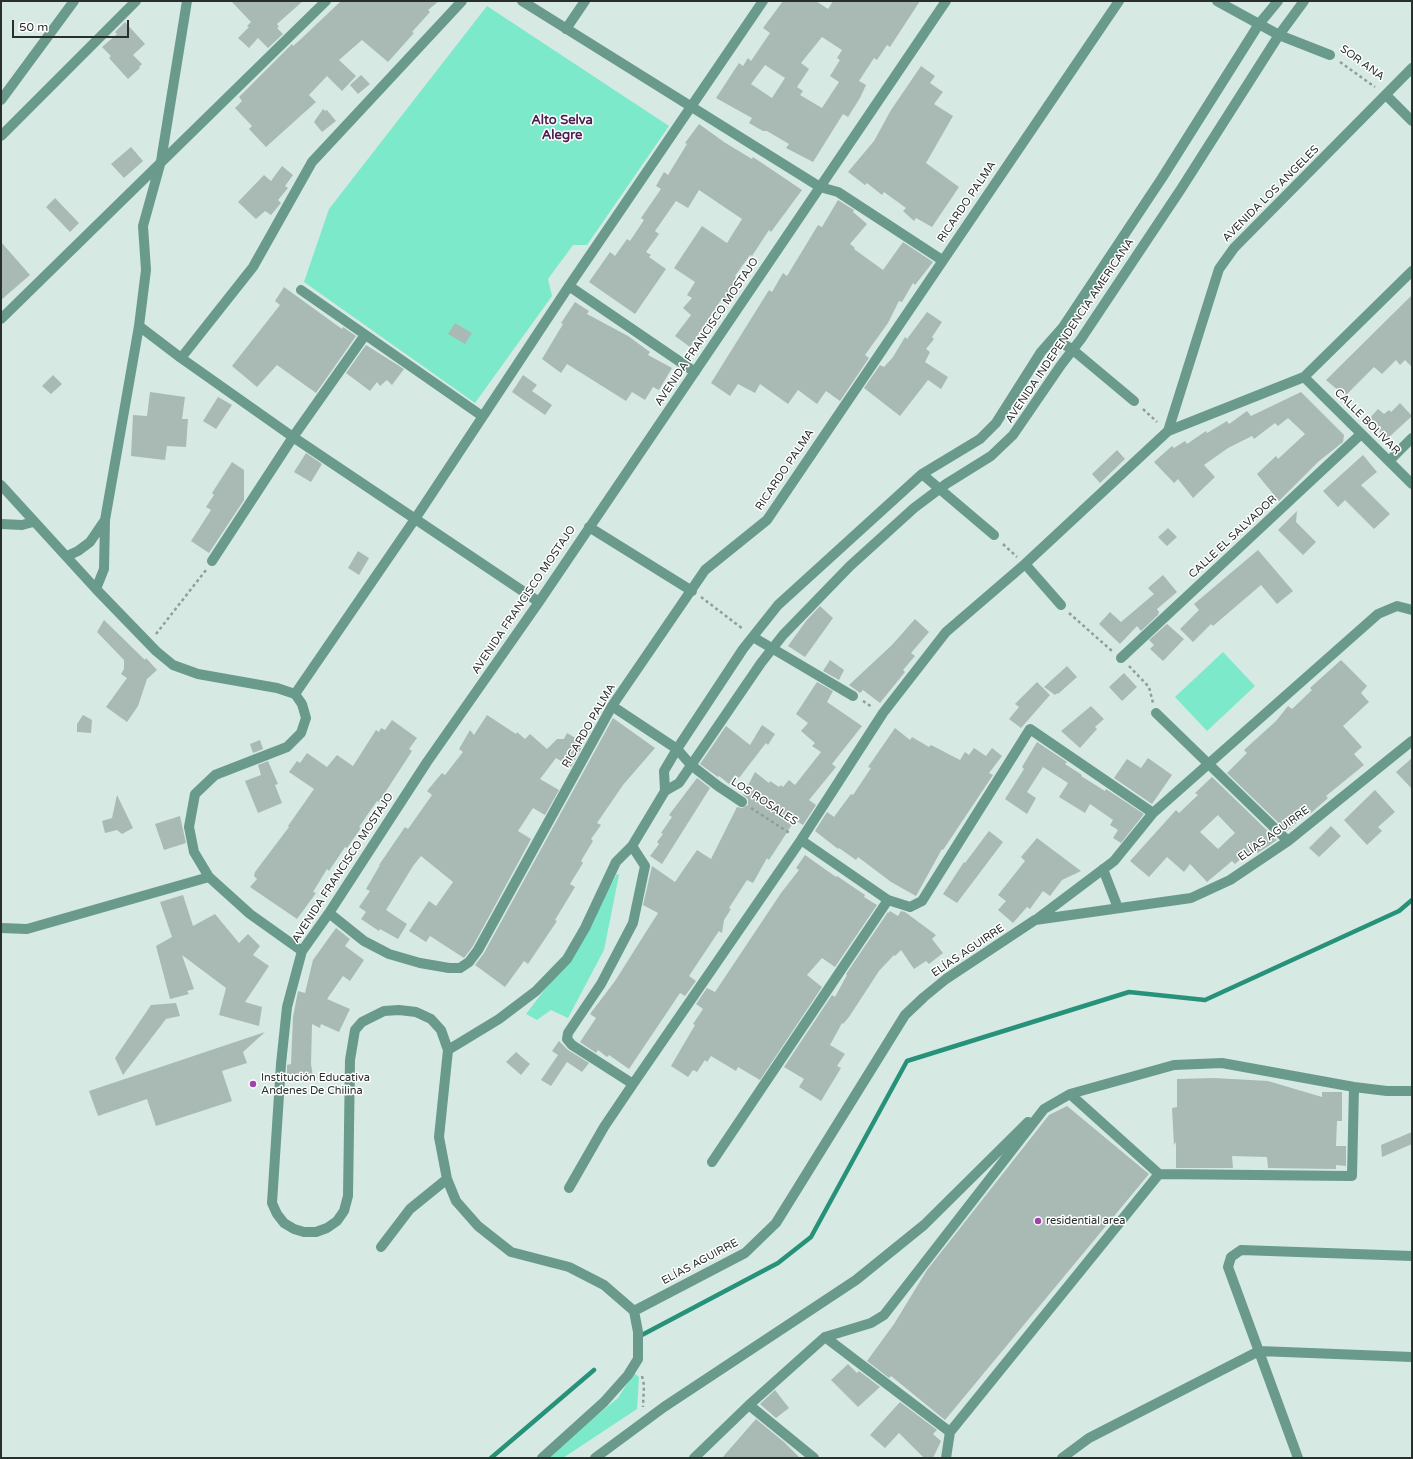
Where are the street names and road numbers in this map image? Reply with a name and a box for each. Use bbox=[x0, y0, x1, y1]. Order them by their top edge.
street label: SOR ANA bbox=[1337, 42, 1387, 84]
street label: AVENIDA LOS ANGELES bbox=[1220, 143, 1322, 245]
street label: RICARDO PALMA bbox=[935, 159, 999, 245]
street label: AVENIDA INDEPENDENCIA AMERICANA bbox=[1003, 236, 1137, 426]
street label: AVENIDA FRANCISCO MOSTAJO bbox=[652, 255, 762, 409]
street label: CALLE BOLIVAR bbox=[1331, 386, 1403, 458]
street label: RICARDO PALMA bbox=[753, 427, 817, 513]
street label: CALLE EL SALVADOR bbox=[1186, 493, 1280, 581]
street label: AVENIDA FRANCISCO MOSTAJO bbox=[469, 523, 579, 677]
street label: RICARDO PALMA bbox=[560, 682, 618, 770]
street label: LOS ROSALES bbox=[728, 776, 800, 828]
street label: AVENIDA FRANCISCO MOSTAJO bbox=[290, 791, 396, 945]
street label: ELÍAS AGUIRRE bbox=[1236, 804, 1312, 864]
street label: ELÍAS AGUIRRE bbox=[929, 922, 1007, 980]
street label: ELÍAS AGUIRRE bbox=[659, 1236, 741, 1288]

